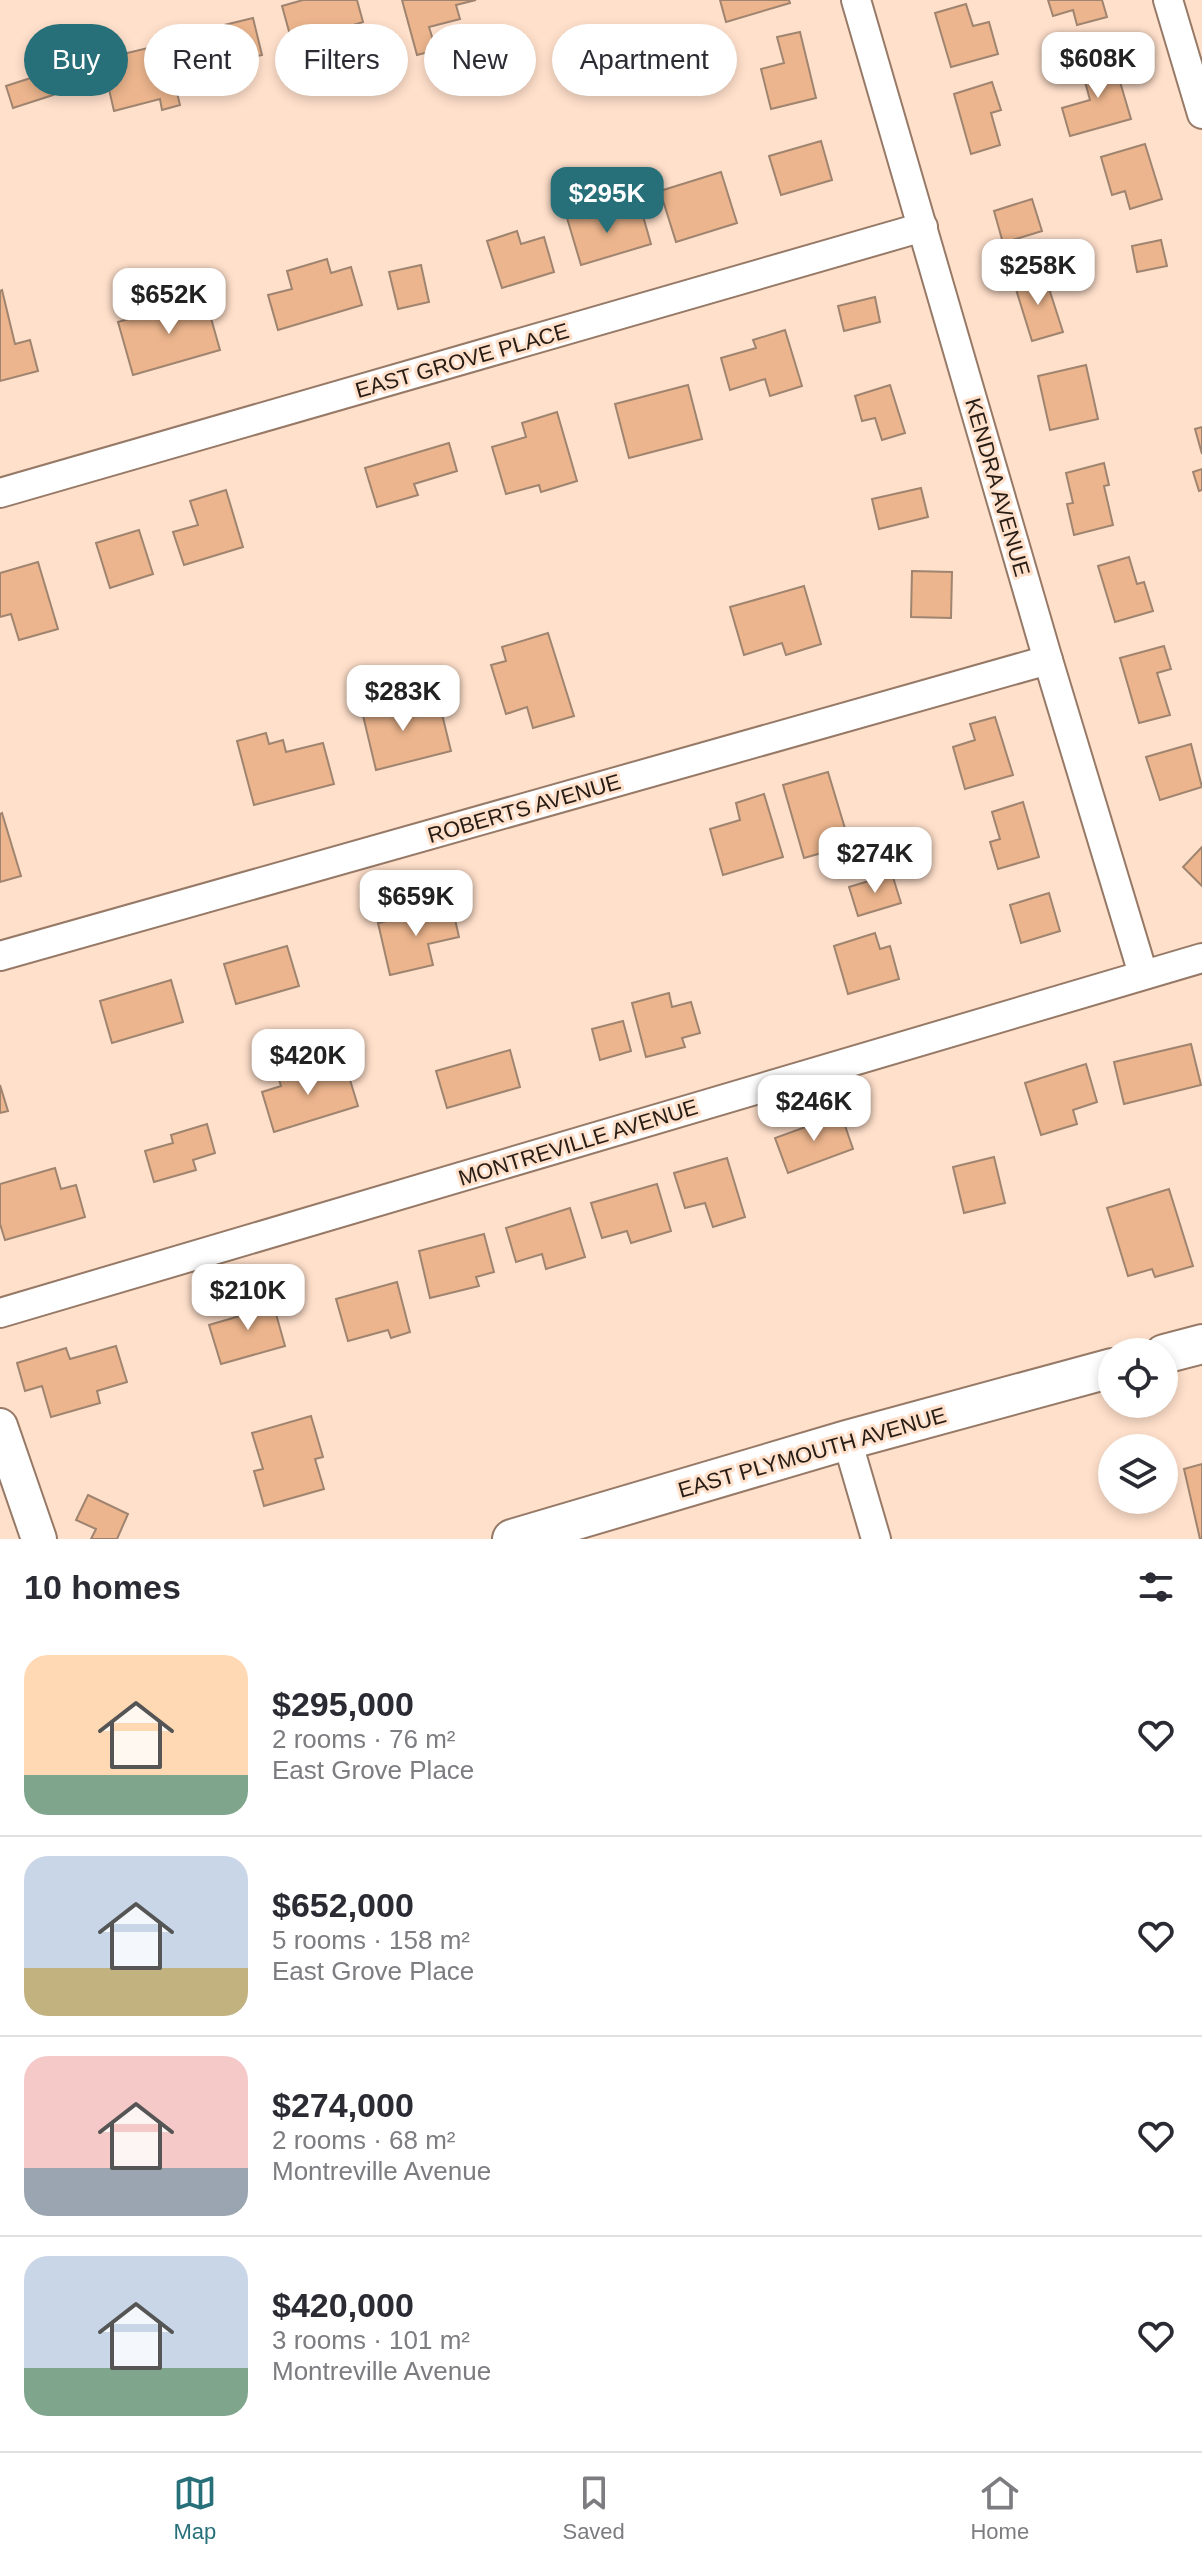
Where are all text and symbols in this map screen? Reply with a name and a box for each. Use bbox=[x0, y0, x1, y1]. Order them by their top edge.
chip: Buy bbox=[24, 24, 128, 96]
chip: Rent bbox=[144, 24, 259, 96]
chip: Filters bbox=[275, 24, 408, 96]
chip: New bbox=[424, 24, 536, 96]
chip: Apartment bbox=[552, 24, 737, 96]
pin: $608K bbox=[1042, 32, 1154, 100]
text: $608K bbox=[1060, 43, 1136, 73]
pin: $295K bbox=[551, 167, 663, 235]
text: $295K bbox=[569, 178, 645, 208]
pin: $258K bbox=[982, 239, 1094, 307]
text: $258K bbox=[1000, 250, 1076, 280]
pin: $652K bbox=[113, 268, 225, 336]
text: $652K bbox=[131, 279, 207, 309]
street label: EAST GROVE PLACE bbox=[353, 318, 572, 403]
street label: KENDRA AVENUE bbox=[960, 395, 1035, 579]
pin: $283K bbox=[347, 665, 459, 733]
text: $283K bbox=[365, 676, 441, 706]
street label: ROBERTS AVENUE bbox=[425, 769, 624, 848]
pin: $274K bbox=[819, 827, 931, 895]
text: $274K bbox=[837, 838, 913, 868]
pin: $659K bbox=[360, 870, 472, 938]
text: $659K bbox=[378, 881, 454, 911]
pin: $420K bbox=[252, 1029, 364, 1097]
text: $420K bbox=[270, 1040, 346, 1070]
pin: $246K bbox=[758, 1075, 870, 1143]
text: $246K bbox=[776, 1086, 852, 1116]
street label: MONTREVILLE AVENUE bbox=[455, 1094, 701, 1191]
pin: $210K bbox=[192, 1264, 304, 1332]
text: $210K bbox=[210, 1275, 286, 1305]
map controls bbox=[1098, 1338, 1178, 1514]
button: locate bbox=[1098, 1338, 1178, 1418]
street label: EAST PLYMOUTH AVENUE bbox=[675, 1402, 949, 1503]
button: layers bbox=[1098, 1434, 1178, 1514]
icon: filters bbox=[1134, 1565, 1178, 1609]
text: 10 homes bbox=[24, 1568, 181, 1606]
text: $295,000 bbox=[272, 1685, 414, 1723]
icon: home bbox=[88, 1687, 184, 1783]
icon: heart bbox=[1134, 1713, 1178, 1757]
text: 2 rooms · 76 m² bbox=[272, 1724, 456, 1754]
text: East Grove Place bbox=[272, 1755, 474, 1785]
text: $652,000 bbox=[272, 1886, 414, 1924]
icon: home bbox=[88, 1888, 184, 1984]
icon: heart bbox=[1134, 1914, 1178, 1958]
text: 5 rooms · 158 m² bbox=[272, 1925, 470, 1955]
text: East Grove Place bbox=[272, 1956, 474, 1986]
text: $274,000 bbox=[272, 2086, 414, 2124]
icon: home bbox=[88, 2088, 184, 2184]
icon: heart bbox=[1134, 2114, 1178, 2158]
text: 2 rooms · 68 m² bbox=[272, 2125, 456, 2155]
text: Montreville Avenue bbox=[272, 2156, 491, 2186]
text: $420,000 bbox=[272, 2286, 414, 2324]
icon: home bbox=[88, 2288, 184, 2384]
icon: heart bbox=[1134, 2314, 1178, 2358]
text: 3 rooms · 101 m² bbox=[272, 2325, 470, 2355]
text: Montreville Avenue bbox=[272, 2356, 491, 2386]
tab: Map bbox=[173, 2471, 217, 2545]
tab: Saved bbox=[562, 2471, 625, 2545]
tab: Home bbox=[970, 2471, 1029, 2545]

